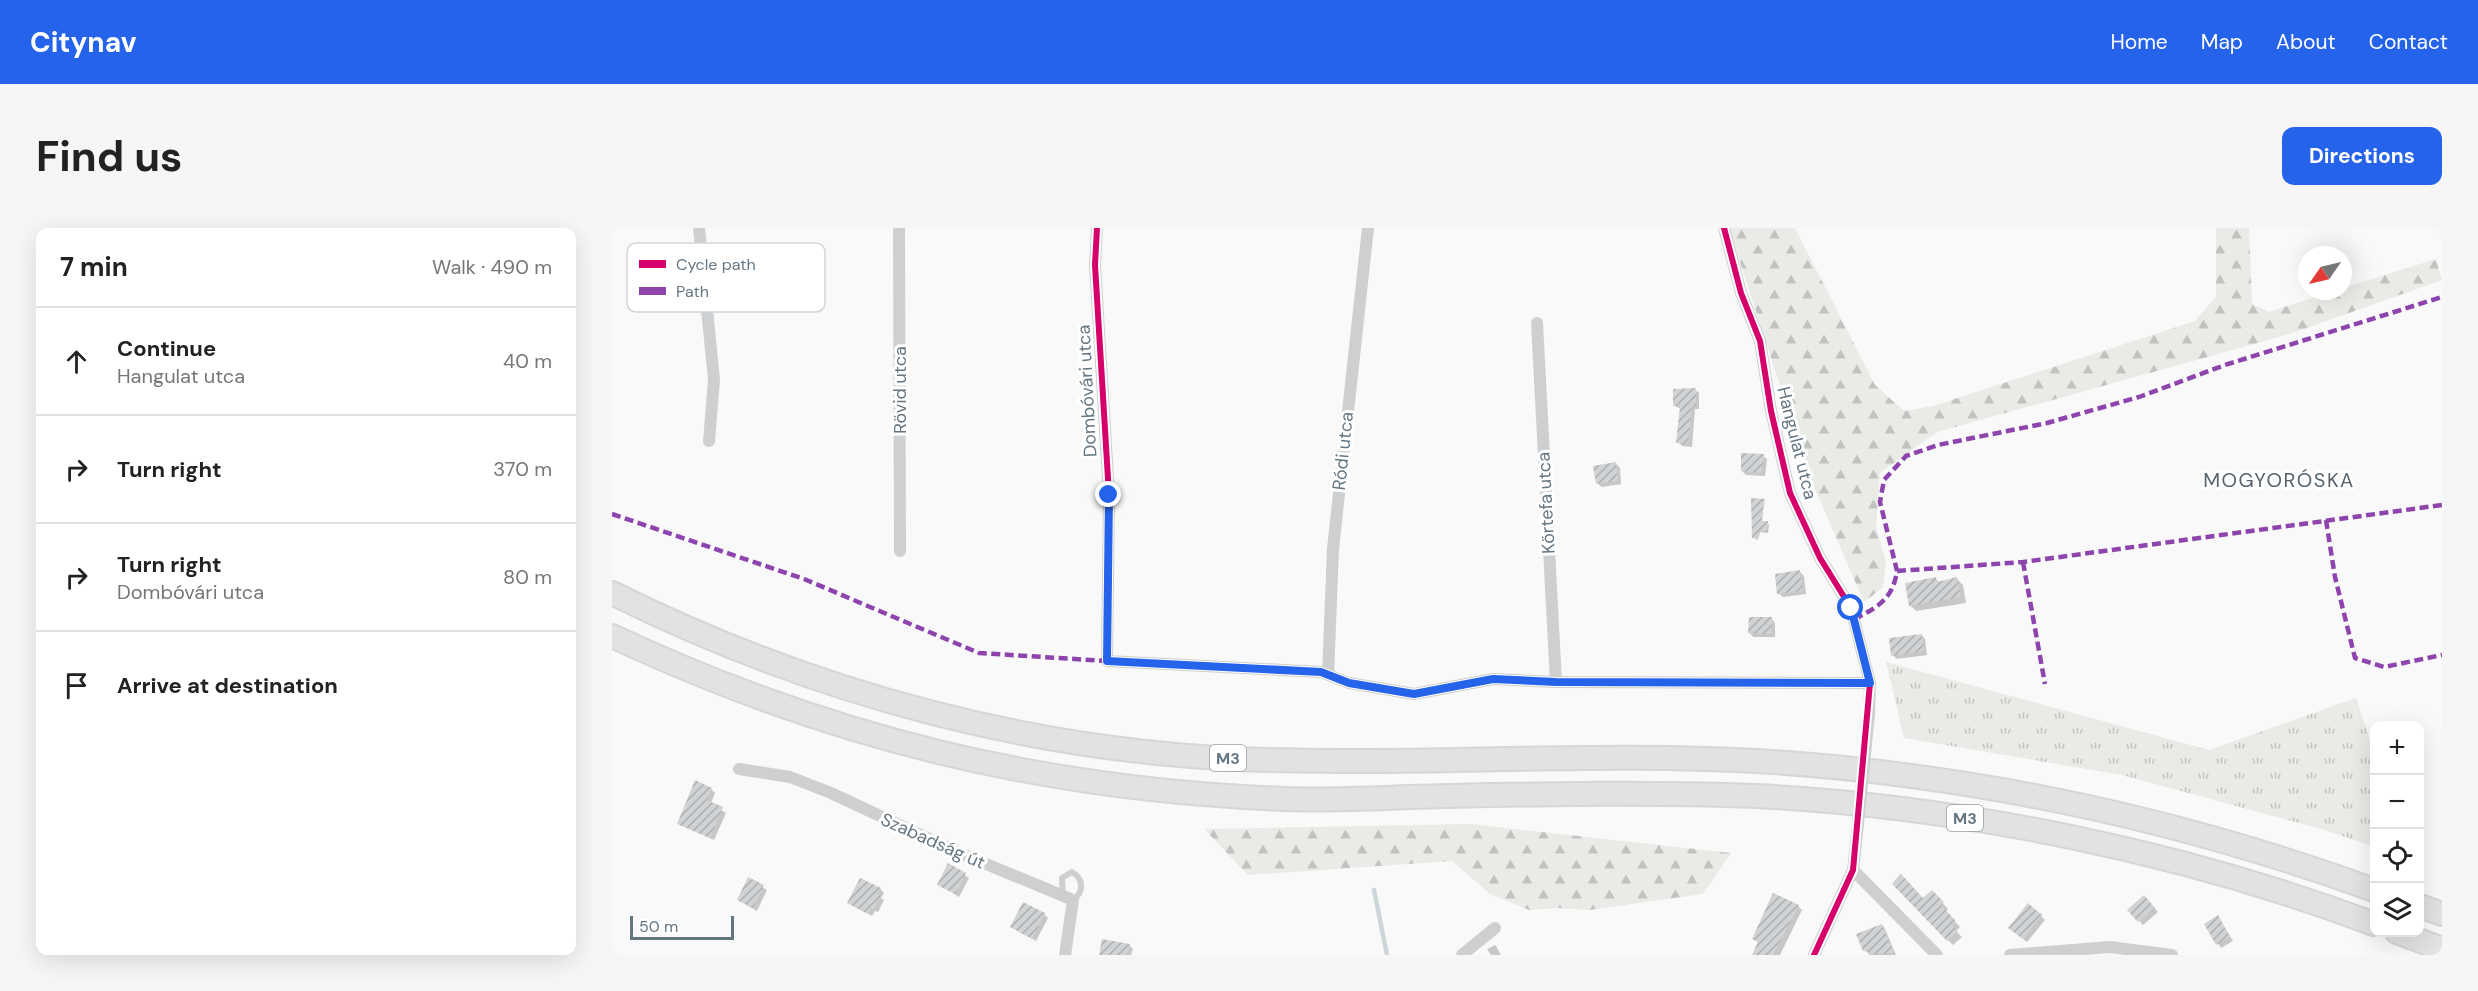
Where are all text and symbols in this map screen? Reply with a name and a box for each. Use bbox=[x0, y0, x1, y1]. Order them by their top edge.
text: Citynav bbox=[30, 24, 136, 61]
text: Home bbox=[2110, 28, 2168, 56]
text: Map bbox=[2201, 28, 2243, 56]
text: About bbox=[2276, 28, 2336, 56]
text: Contact bbox=[2369, 28, 2448, 56]
button: Directions bbox=[2282, 127, 2442, 185]
text: Find us bbox=[36, 129, 182, 184]
legend bbox=[627, 243, 825, 312]
north arrow bbox=[2298, 246, 2352, 300]
text: 7 min bbox=[60, 250, 128, 284]
text: Walk · 490 m bbox=[432, 254, 552, 280]
text: Cycle path bbox=[676, 254, 756, 275]
text: Path bbox=[676, 281, 709, 302]
street label: Dombóvári utca bbox=[1072, 324, 1102, 458]
text: Continue bbox=[117, 334, 216, 363]
icon: ahead bbox=[60, 345, 93, 378]
street label: Rövid utca bbox=[888, 346, 912, 434]
text: 40 m bbox=[503, 348, 552, 374]
text: Hangulat utca bbox=[117, 363, 245, 389]
street label: Hangulat utca bbox=[1771, 384, 1823, 502]
street label: Ródi utca bbox=[1327, 411, 1359, 491]
street label: Körtefa utca bbox=[1531, 452, 1561, 554]
icon: right bbox=[60, 453, 93, 486]
text: Turn right bbox=[117, 455, 222, 484]
text: 370 m bbox=[493, 456, 552, 482]
district label: MOGYORÓSKA bbox=[2203, 467, 2355, 493]
route end bbox=[1095, 481, 1121, 507]
text: Turn right bbox=[117, 550, 222, 579]
icon: right bbox=[60, 561, 93, 594]
text: 80 m bbox=[503, 564, 552, 590]
text: Dombóvári utca bbox=[117, 579, 264, 605]
route start bbox=[1837, 594, 1863, 620]
icon: arrive bbox=[60, 669, 93, 702]
text: Arrive at destination bbox=[117, 671, 338, 700]
map controls bbox=[2370, 721, 2424, 937]
button: + bbox=[2370, 721, 2424, 775]
road number: M3 bbox=[1210, 745, 1246, 771]
button: − bbox=[2370, 775, 2424, 829]
road number: M3 bbox=[1947, 805, 1983, 831]
street label: Szabadság út bbox=[877, 807, 989, 875]
button: locate bbox=[2370, 829, 2424, 883]
button: layers bbox=[2370, 883, 2424, 937]
scale bar bbox=[630, 913, 734, 940]
text: 50 m bbox=[639, 916, 678, 937]

